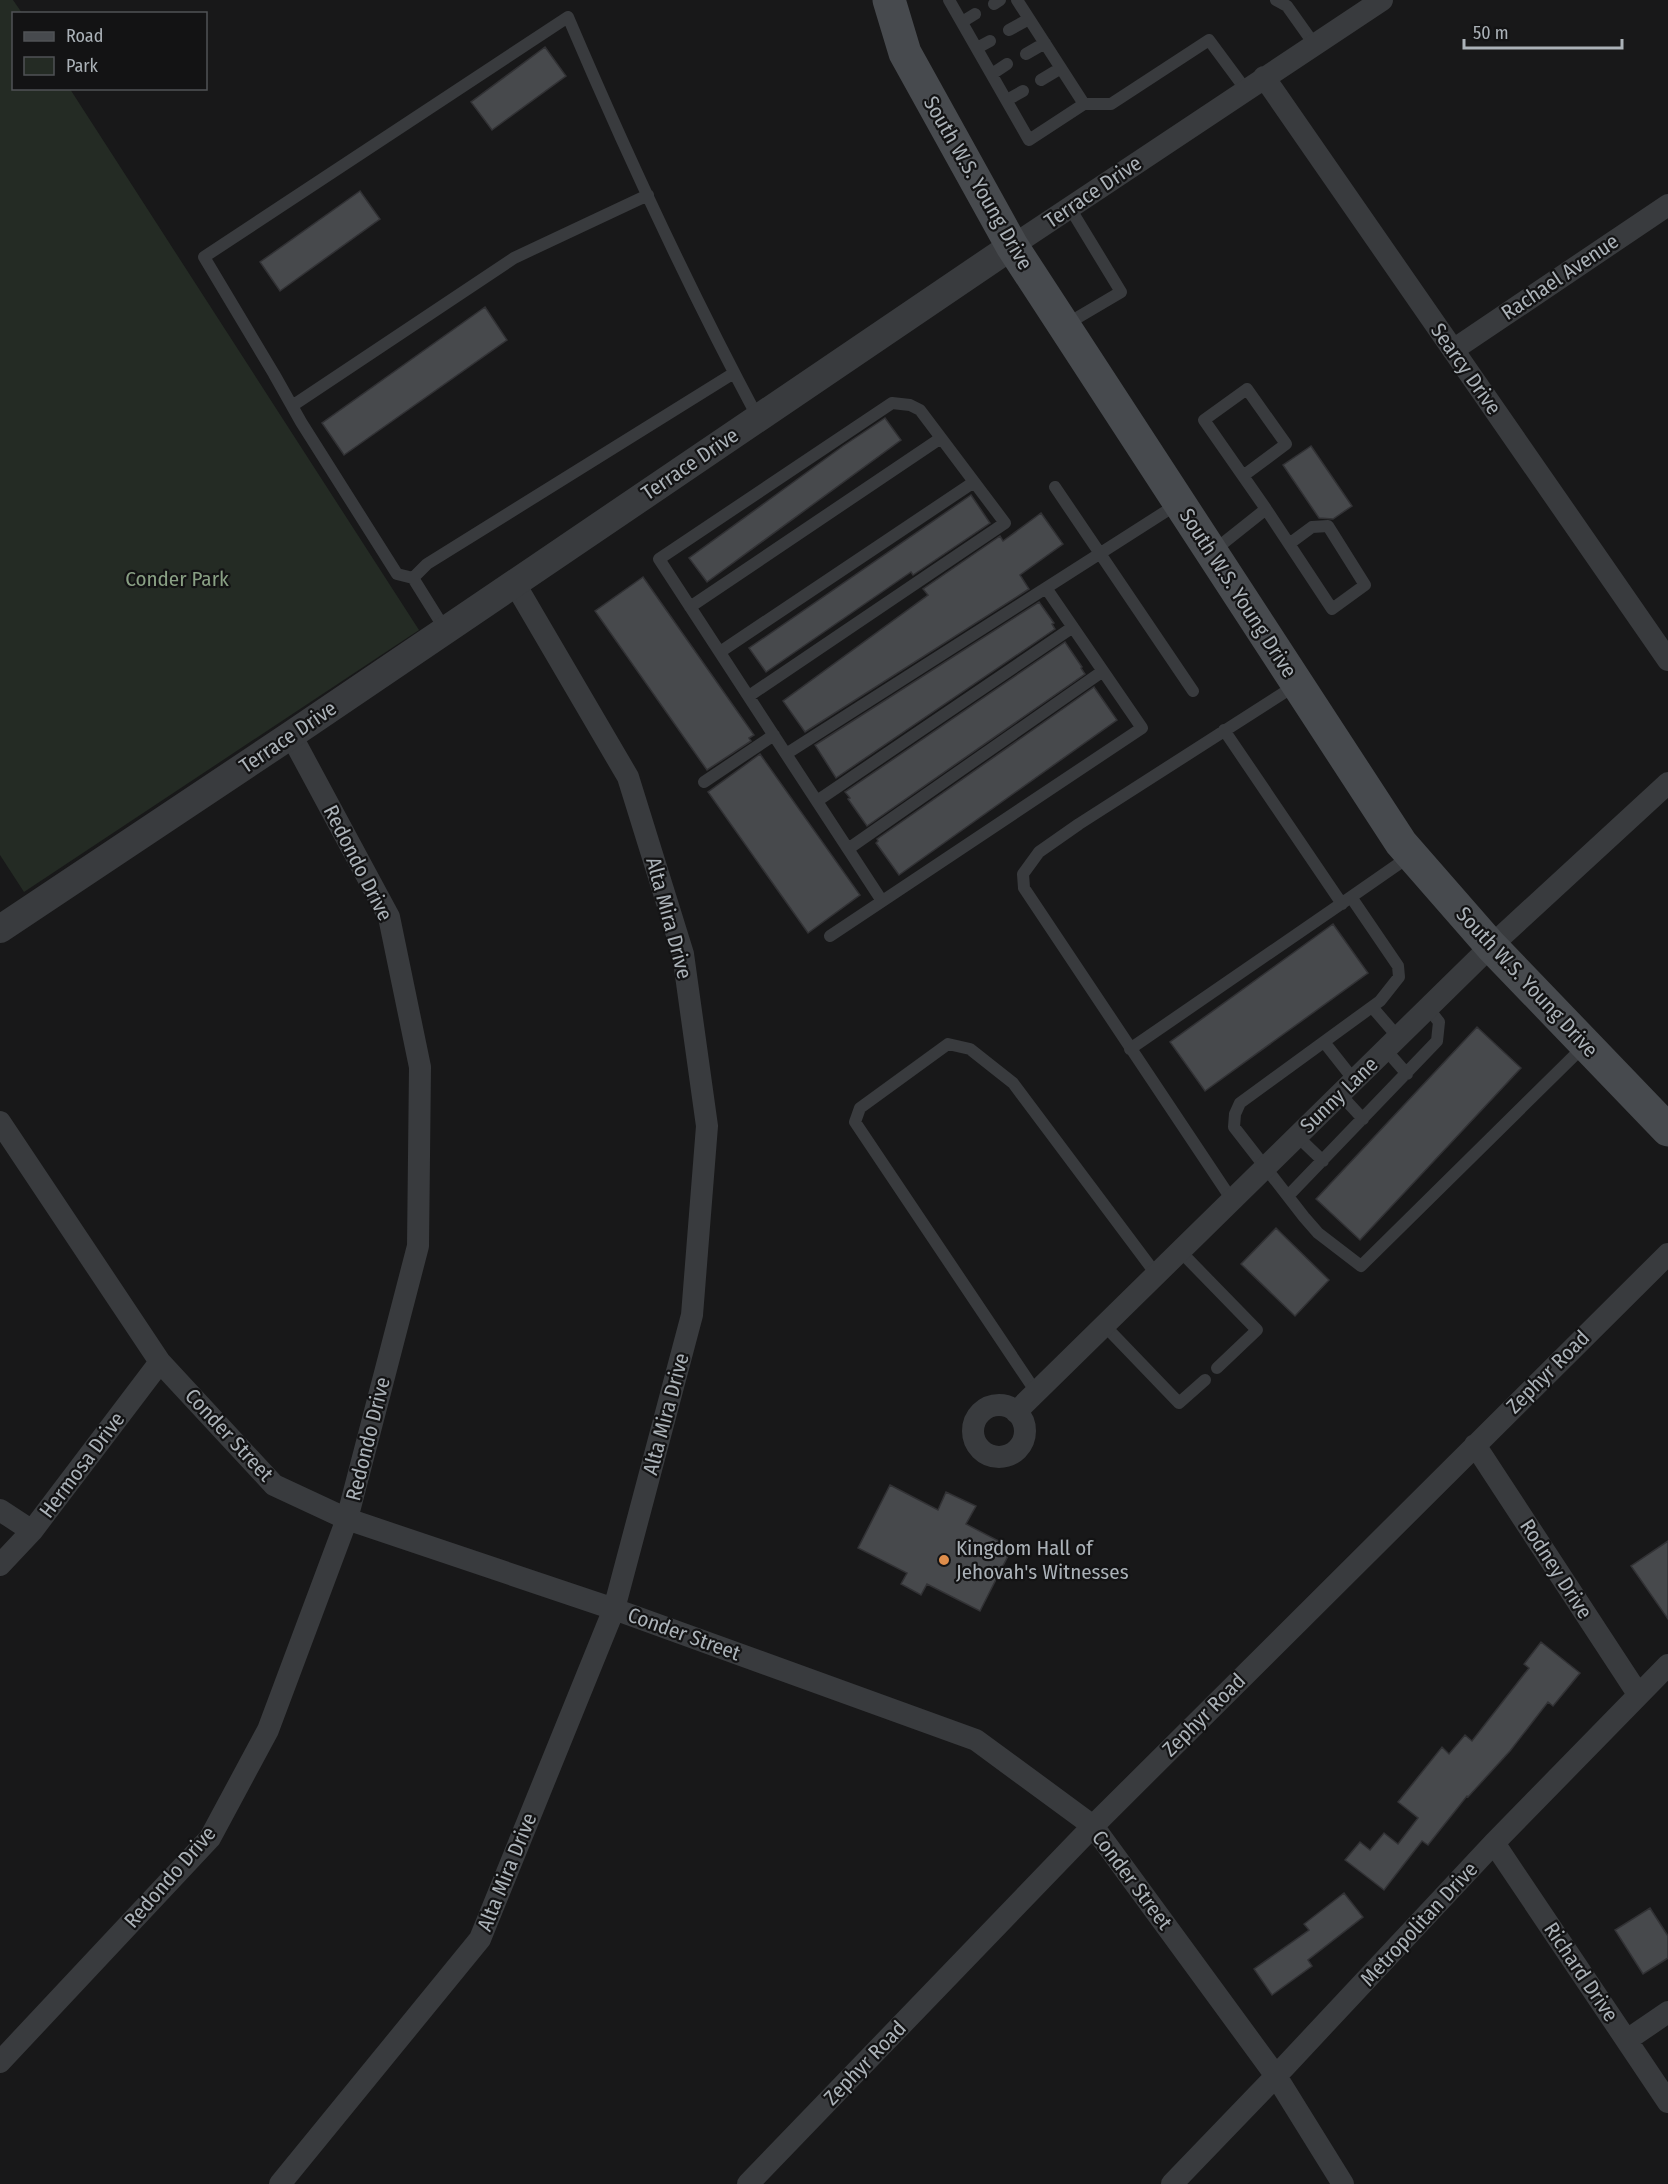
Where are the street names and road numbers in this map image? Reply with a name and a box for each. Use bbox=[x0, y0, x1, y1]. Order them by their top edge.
street label: South W.S. Young Drive bbox=[918, 92, 1038, 274]
street label: Terrace Drive bbox=[1039, 150, 1147, 234]
street label: Rachael Avenue bbox=[1496, 228, 1624, 326]
street label: Searcy Drive bbox=[1425, 318, 1507, 420]
street label: Terrace Drive bbox=[636, 422, 744, 506]
street label: South W.S. Young Drive bbox=[1174, 504, 1302, 682]
street label: Terrace Drive bbox=[234, 695, 342, 779]
street label: Redondo Drive bbox=[318, 801, 398, 925]
street label: Alta Mira Drive bbox=[640, 854, 698, 982]
street label: South W.S. Young Drive bbox=[1451, 901, 1603, 1063]
street label: Sunny Lane bbox=[1295, 1051, 1383, 1139]
street label: Zephyr Road bbox=[1501, 1325, 1595, 1419]
street label: Alta Mira Drive bbox=[637, 1350, 695, 1478]
street label: Redondo Drive bbox=[340, 1374, 396, 1504]
street label: Conder Street bbox=[179, 1383, 279, 1487]
street label: Hermosa Drive bbox=[34, 1407, 130, 1523]
street label: Rodney Drive bbox=[1514, 1514, 1598, 1624]
street label: Conder Street bbox=[624, 1602, 744, 1666]
street label: Zephyr Road bbox=[1157, 1668, 1251, 1762]
street label: Alta Mira Drive bbox=[472, 1809, 542, 1935]
street label: Redondo Drive bbox=[119, 1821, 221, 1933]
street label: Conder Street bbox=[1086, 1825, 1178, 1935]
street label: Metropolitan Drive bbox=[1355, 1856, 1483, 1992]
street label: Richard Drive bbox=[1538, 1917, 1624, 2027]
street label: Zephyr Road bbox=[818, 2015, 912, 2111]

